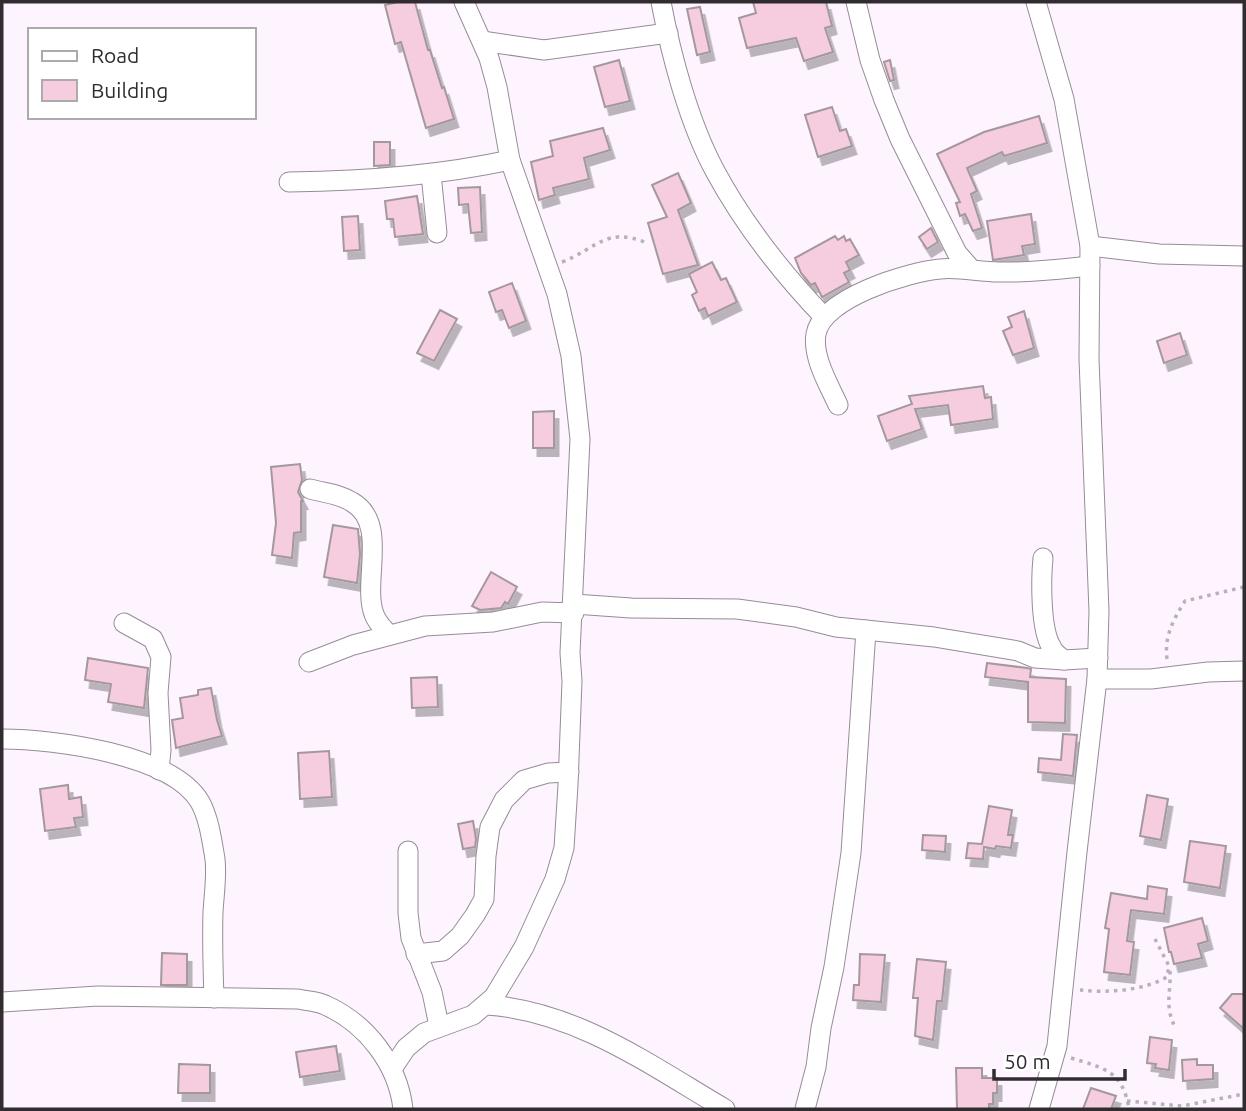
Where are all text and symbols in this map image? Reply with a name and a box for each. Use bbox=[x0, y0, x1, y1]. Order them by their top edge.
legend bbox=[28, 28, 256, 119]
text: Road bbox=[91, 43, 139, 67]
text: Building bbox=[91, 78, 168, 102]
scale bar bbox=[994, 1038, 1125, 1082]
text: 50 m bbox=[1004, 1049, 1051, 1073]

